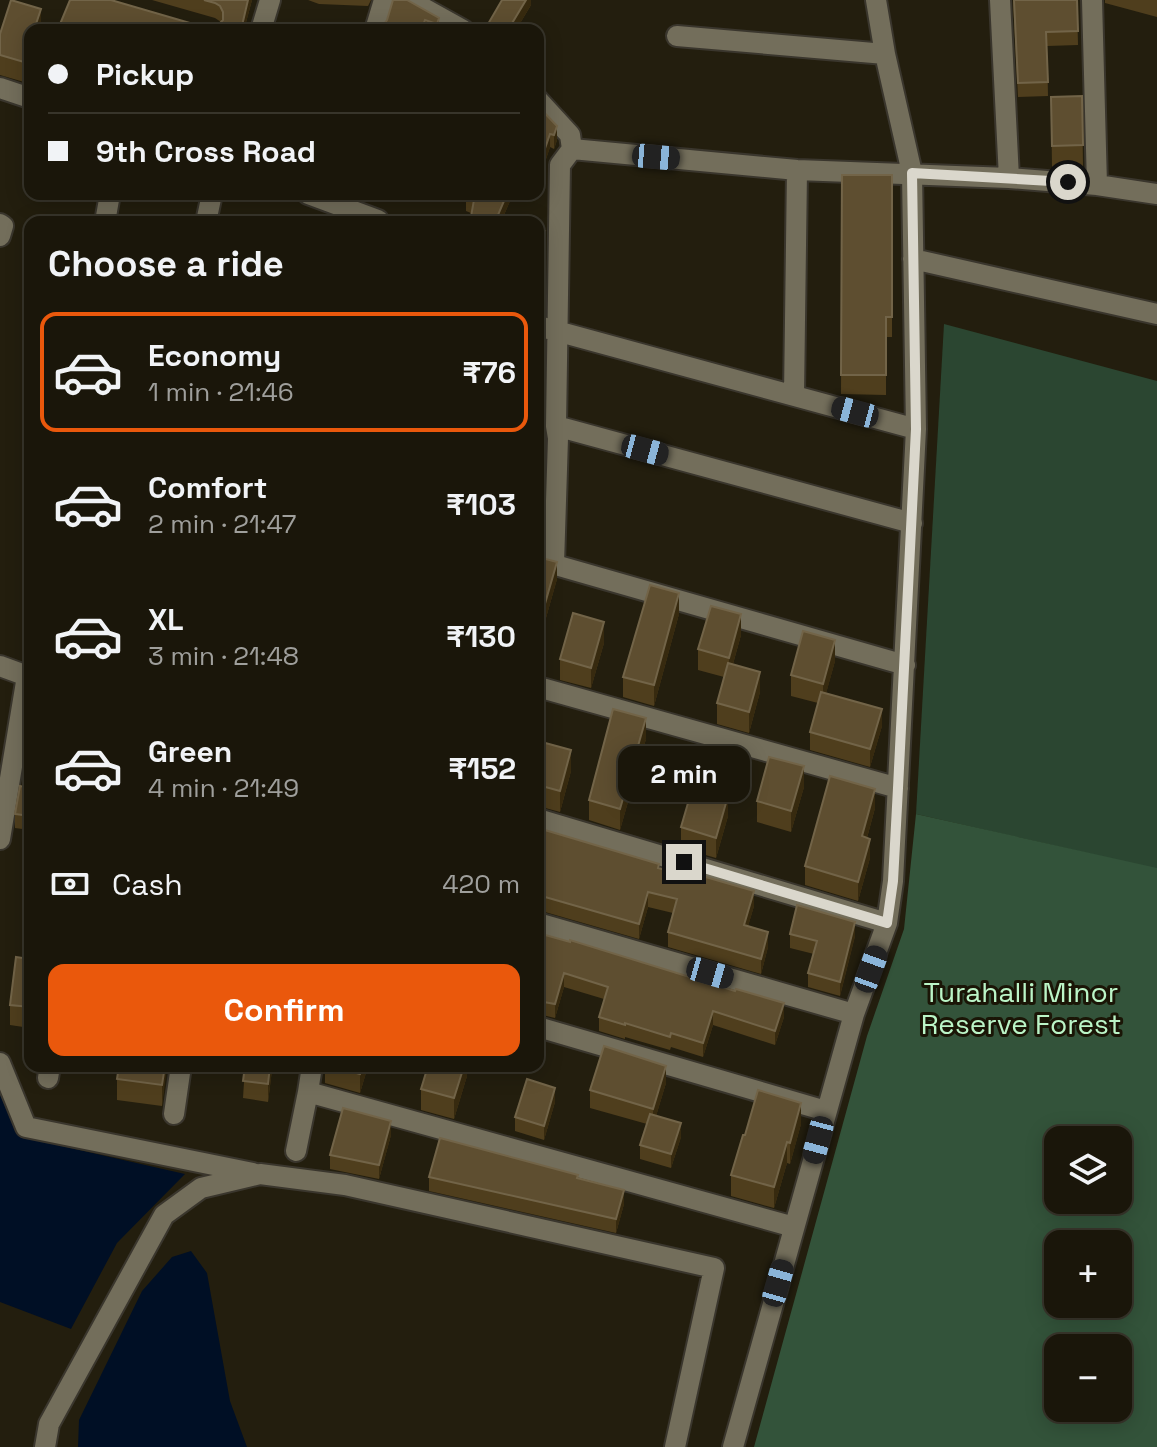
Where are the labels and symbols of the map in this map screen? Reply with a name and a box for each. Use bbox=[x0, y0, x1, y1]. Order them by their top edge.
car bbox=[631, 143, 681, 171]
route start bbox=[1050, 164, 1086, 200]
car bbox=[829, 394, 881, 430]
car bbox=[619, 432, 671, 468]
callout: 2 min bbox=[618, 746, 750, 802]
route end bbox=[666, 844, 702, 880]
car bbox=[852, 942, 890, 996]
car bbox=[684, 955, 736, 991]
park label: Turahalli Minor Reserve Forest bbox=[921, 974, 1121, 1042]
car bbox=[800, 1114, 836, 1166]
car bbox=[760, 1257, 796, 1309]

